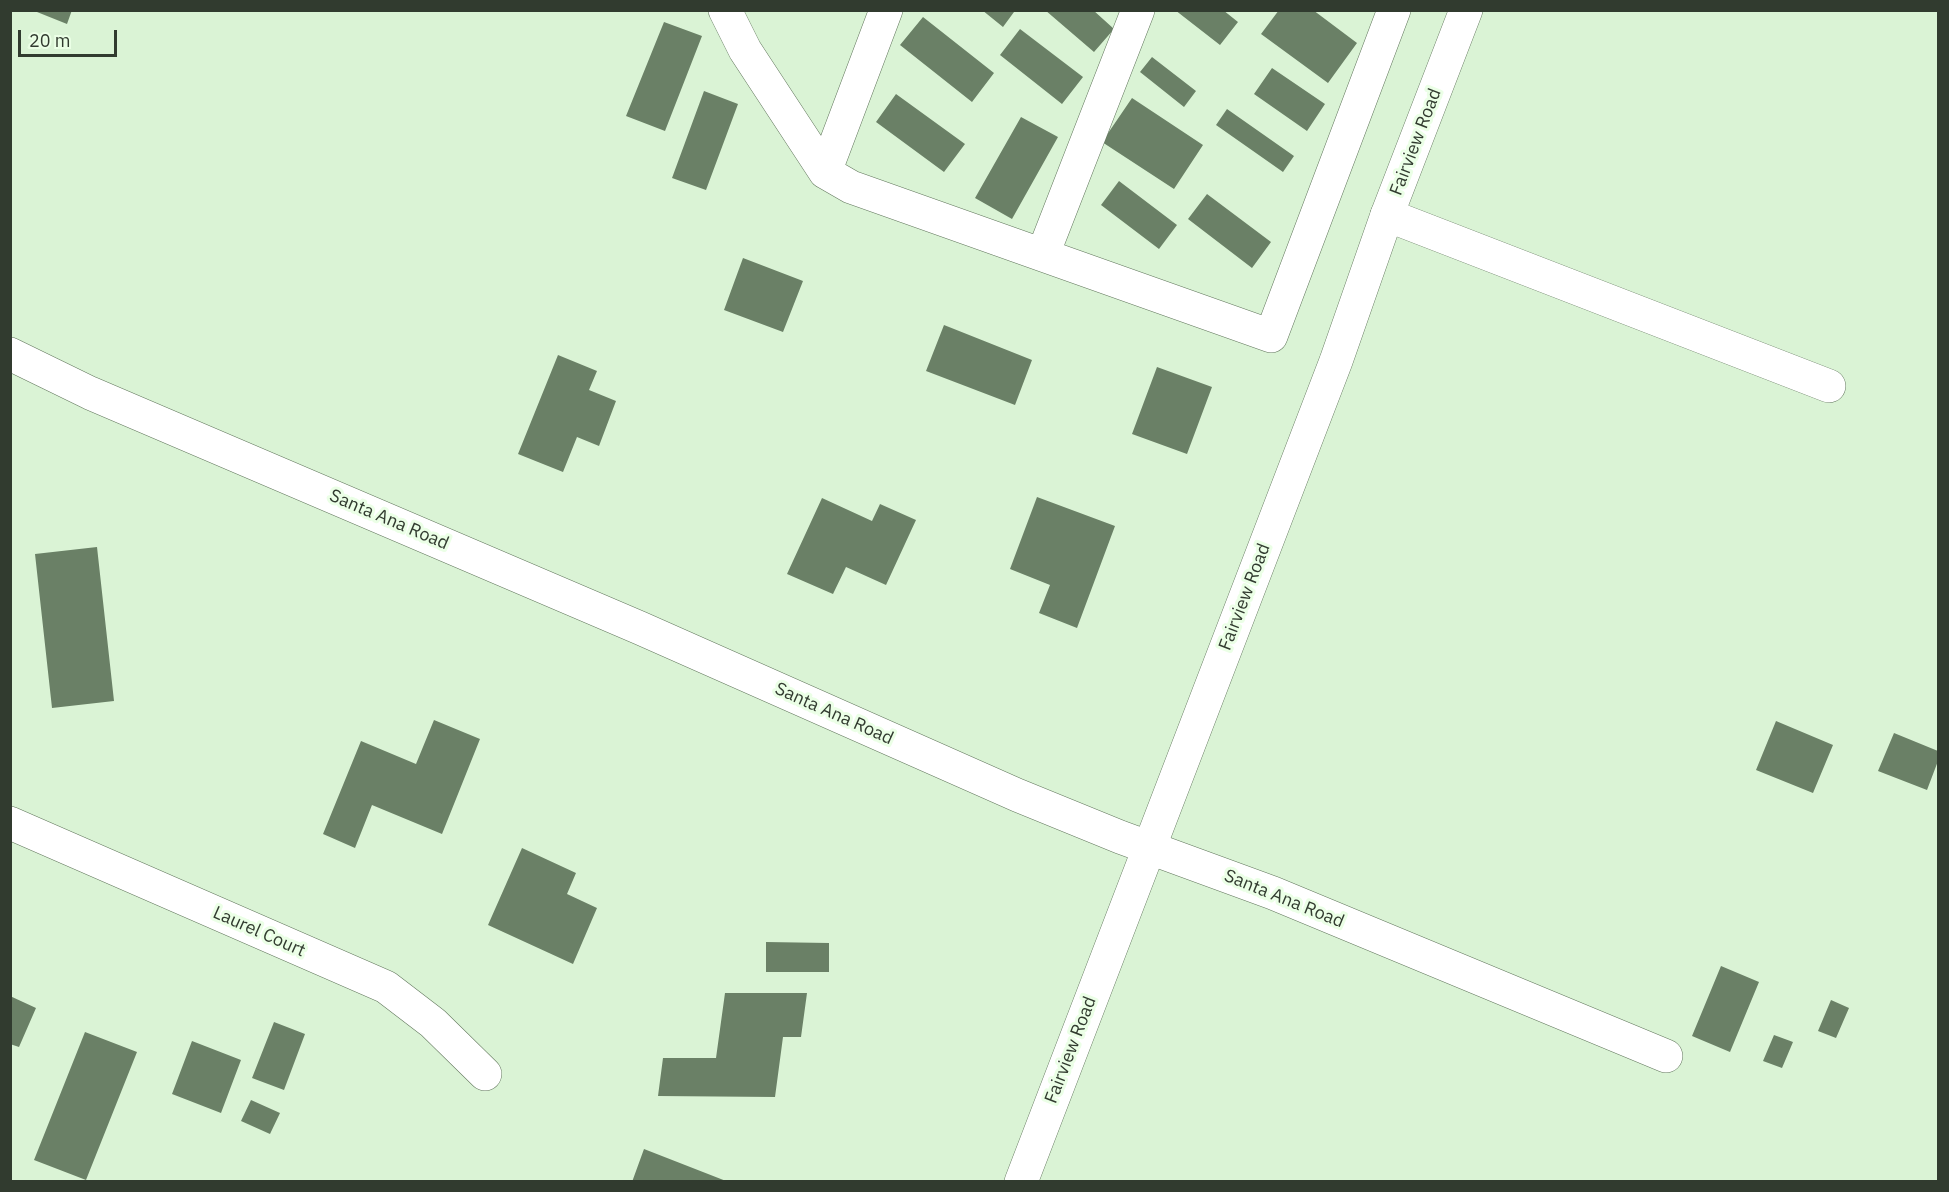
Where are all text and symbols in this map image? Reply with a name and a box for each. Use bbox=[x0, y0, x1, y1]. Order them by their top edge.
scale bar bbox=[21, 18, 120, 56]
text: 20 m bbox=[29, 29, 71, 52]
street label: Fairview Road bbox=[1386, 85, 1446, 199]
street label: Santa Ana Road bbox=[326, 485, 452, 555]
street label: Fairview Road bbox=[1215, 540, 1275, 654]
street label: Santa Ana Road bbox=[771, 678, 897, 750]
street label: Santa Ana Road bbox=[1221, 865, 1347, 933]
street label: Laurel Court bbox=[209, 902, 309, 962]
street label: Fairview Road bbox=[1041, 993, 1101, 1107]

